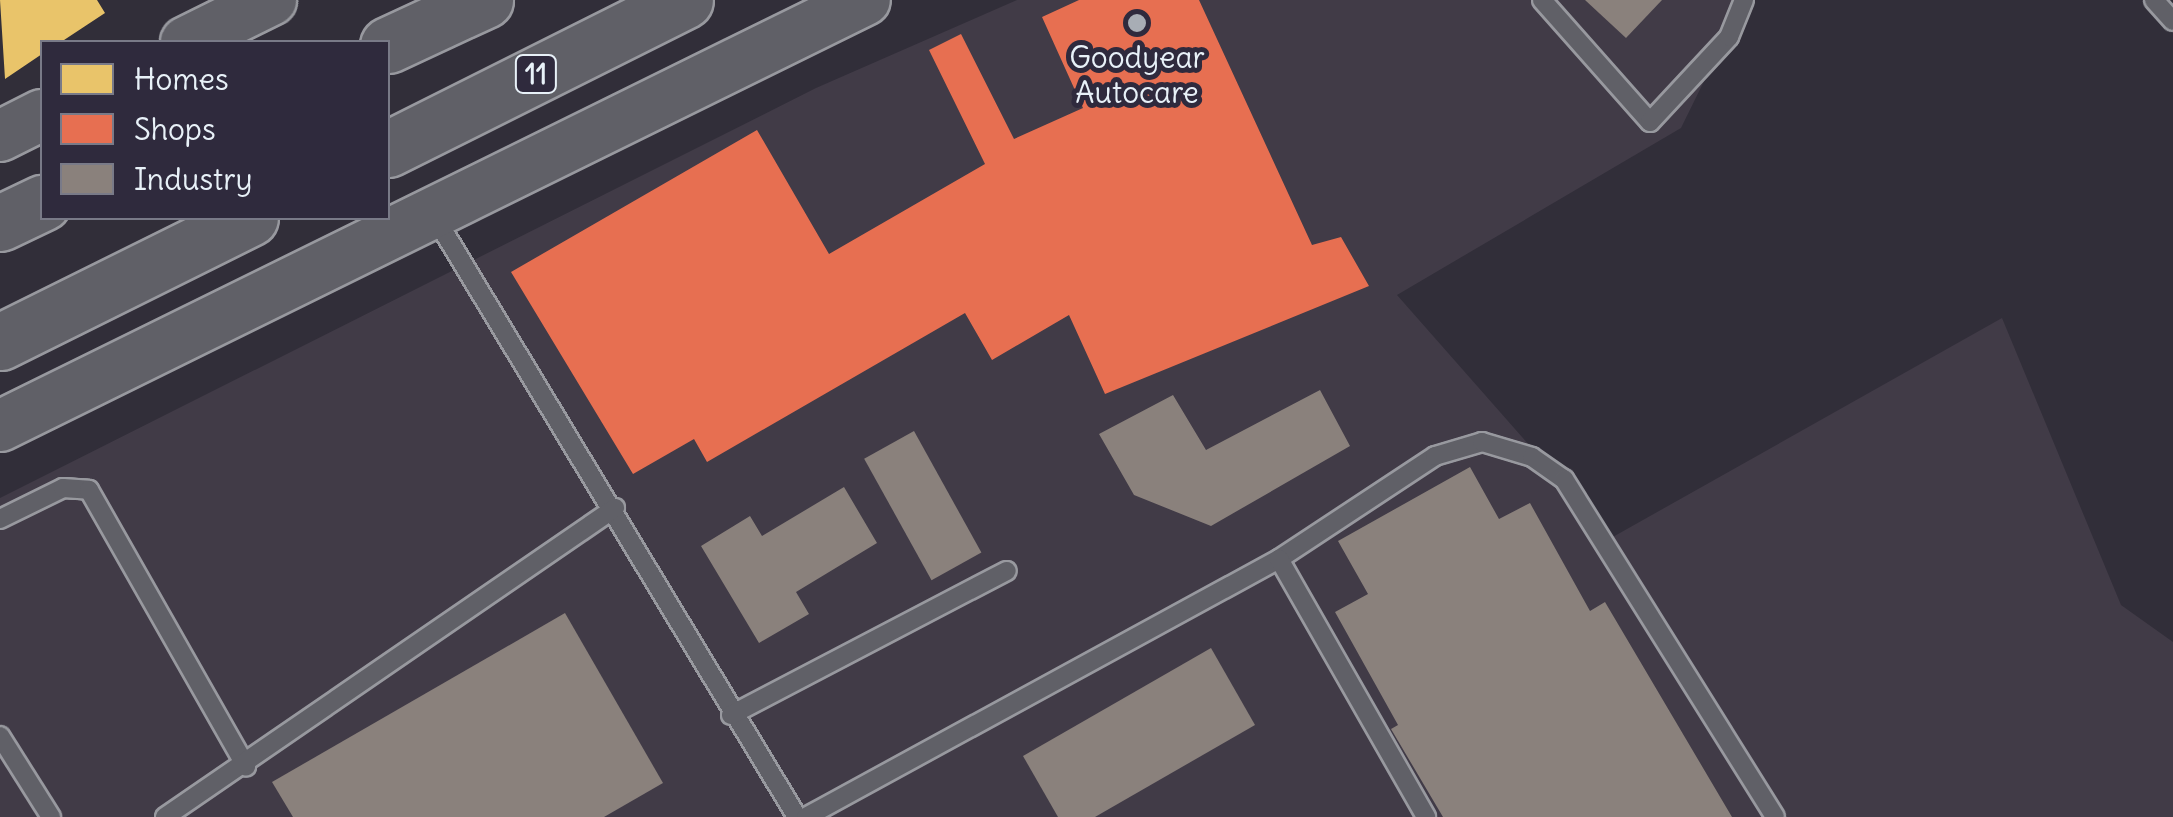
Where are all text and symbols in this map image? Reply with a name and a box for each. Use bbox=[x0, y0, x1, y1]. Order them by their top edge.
marker: Goodyear Autocare bbox=[1126, 12, 1148, 34]
place label: Goodyear Autocare bbox=[1069, 39, 1205, 110]
legend bbox=[40, 40, 390, 220]
road number: 11 bbox=[514, 51, 558, 97]
text: Homes bbox=[134, 60, 229, 98]
text: Shops bbox=[134, 110, 216, 148]
text: Industry bbox=[134, 160, 252, 198]

